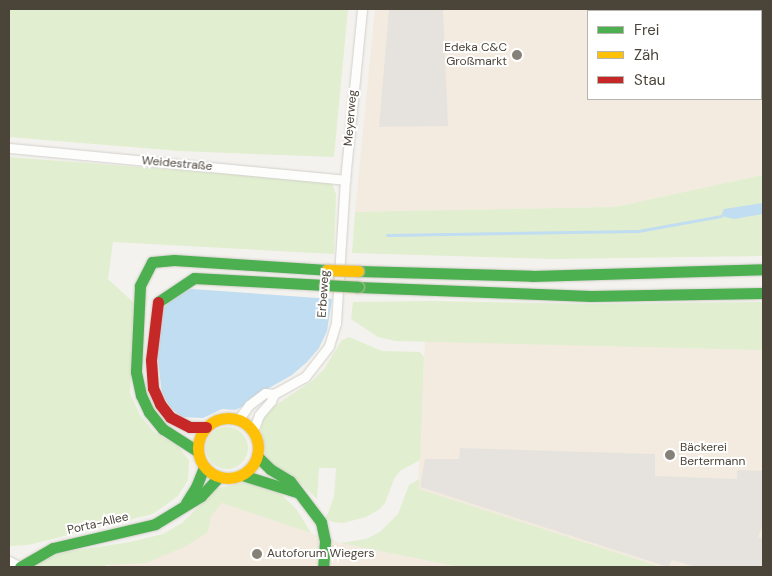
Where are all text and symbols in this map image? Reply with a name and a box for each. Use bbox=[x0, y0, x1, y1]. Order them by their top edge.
legend bbox=[587, 10, 762, 100]
text: Frei bbox=[634, 20, 659, 40]
place label: Edeka C&C Großmarkt bbox=[444, 41, 507, 69]
text: Zäh bbox=[634, 45, 659, 65]
marker: Edeka C&C Großmarkt bbox=[511, 49, 523, 61]
text: Stau bbox=[634, 70, 665, 90]
street label: Meyerweg bbox=[341, 89, 361, 147]
street label: Weidestraße bbox=[141, 154, 213, 174]
street label: Erbeweg bbox=[315, 270, 333, 318]
place label: Bäckerei Bertermann bbox=[680, 441, 745, 469]
marker: Bäckerei Bertermann bbox=[664, 449, 676, 461]
street label: Porta-Allee bbox=[66, 510, 130, 538]
place label: Autoforum Wiegers bbox=[267, 547, 375, 561]
marker: Autoforum Wiegers bbox=[251, 548, 263, 560]

